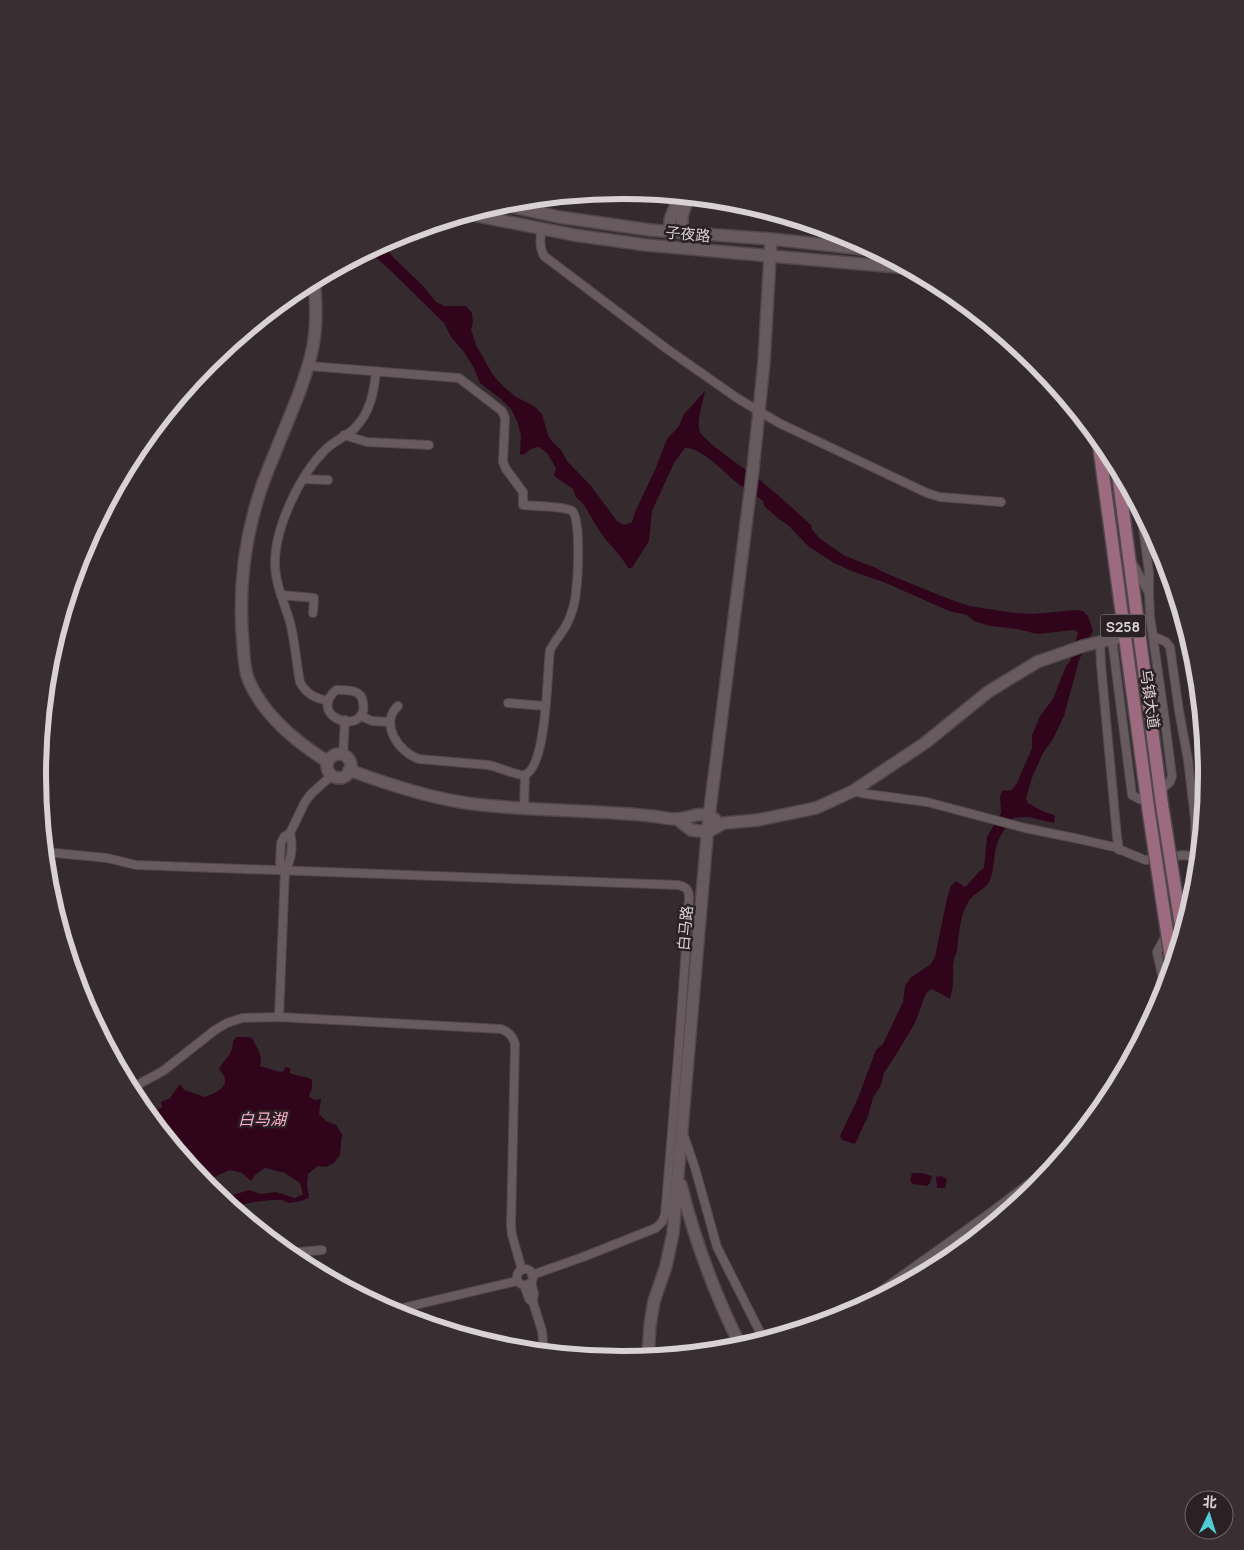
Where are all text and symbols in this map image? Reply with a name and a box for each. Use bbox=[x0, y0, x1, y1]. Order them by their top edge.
street label: 子夜路 bbox=[665, 222, 711, 246]
road number: S258 bbox=[1100, 614, 1146, 638]
street label: 乌镇大道 bbox=[1135, 668, 1165, 730]
street label: 白马路 bbox=[673, 905, 697, 951]
water label: 白马湖 bbox=[238, 1108, 289, 1130]
north arrow bbox=[1184, 1490, 1234, 1540]
text: 北 bbox=[1202, 1492, 1218, 1511]

